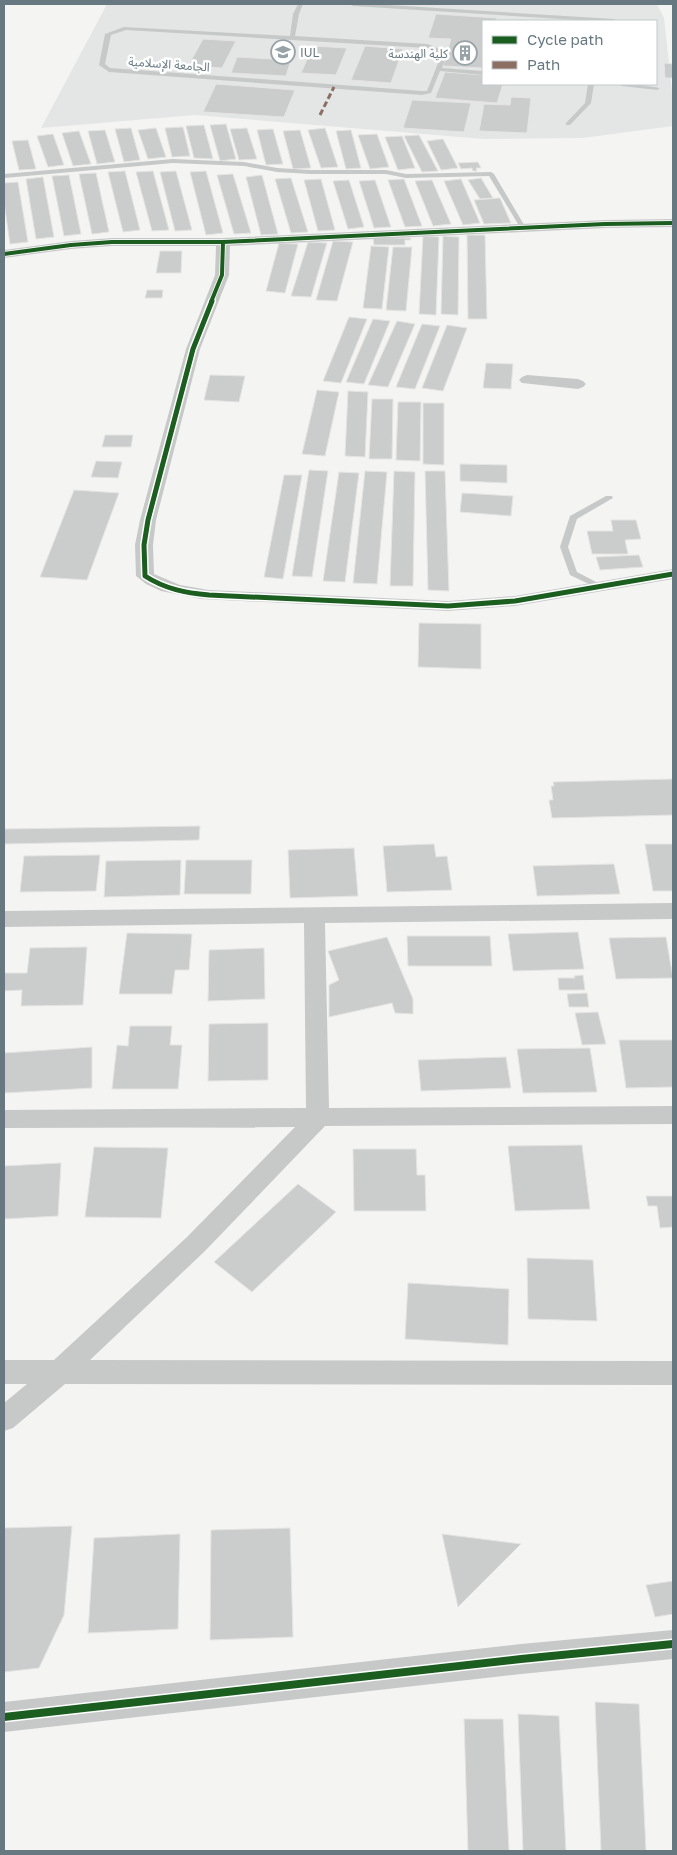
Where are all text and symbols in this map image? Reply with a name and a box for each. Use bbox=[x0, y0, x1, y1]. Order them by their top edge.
legend bbox=[482, 20, 657, 85]
text: Cycle path bbox=[527, 30, 603, 48]
school or university icon: IUL bbox=[270, 39, 296, 65]
building icon: كلية الهندسة bbox=[452, 40, 478, 66]
place label: IUL bbox=[300, 45, 320, 60]
place label: كلية الهندسة bbox=[388, 46, 449, 61]
street label: الجامعة الإسلامية bbox=[128, 54, 210, 75]
text: Path bbox=[527, 55, 560, 73]

